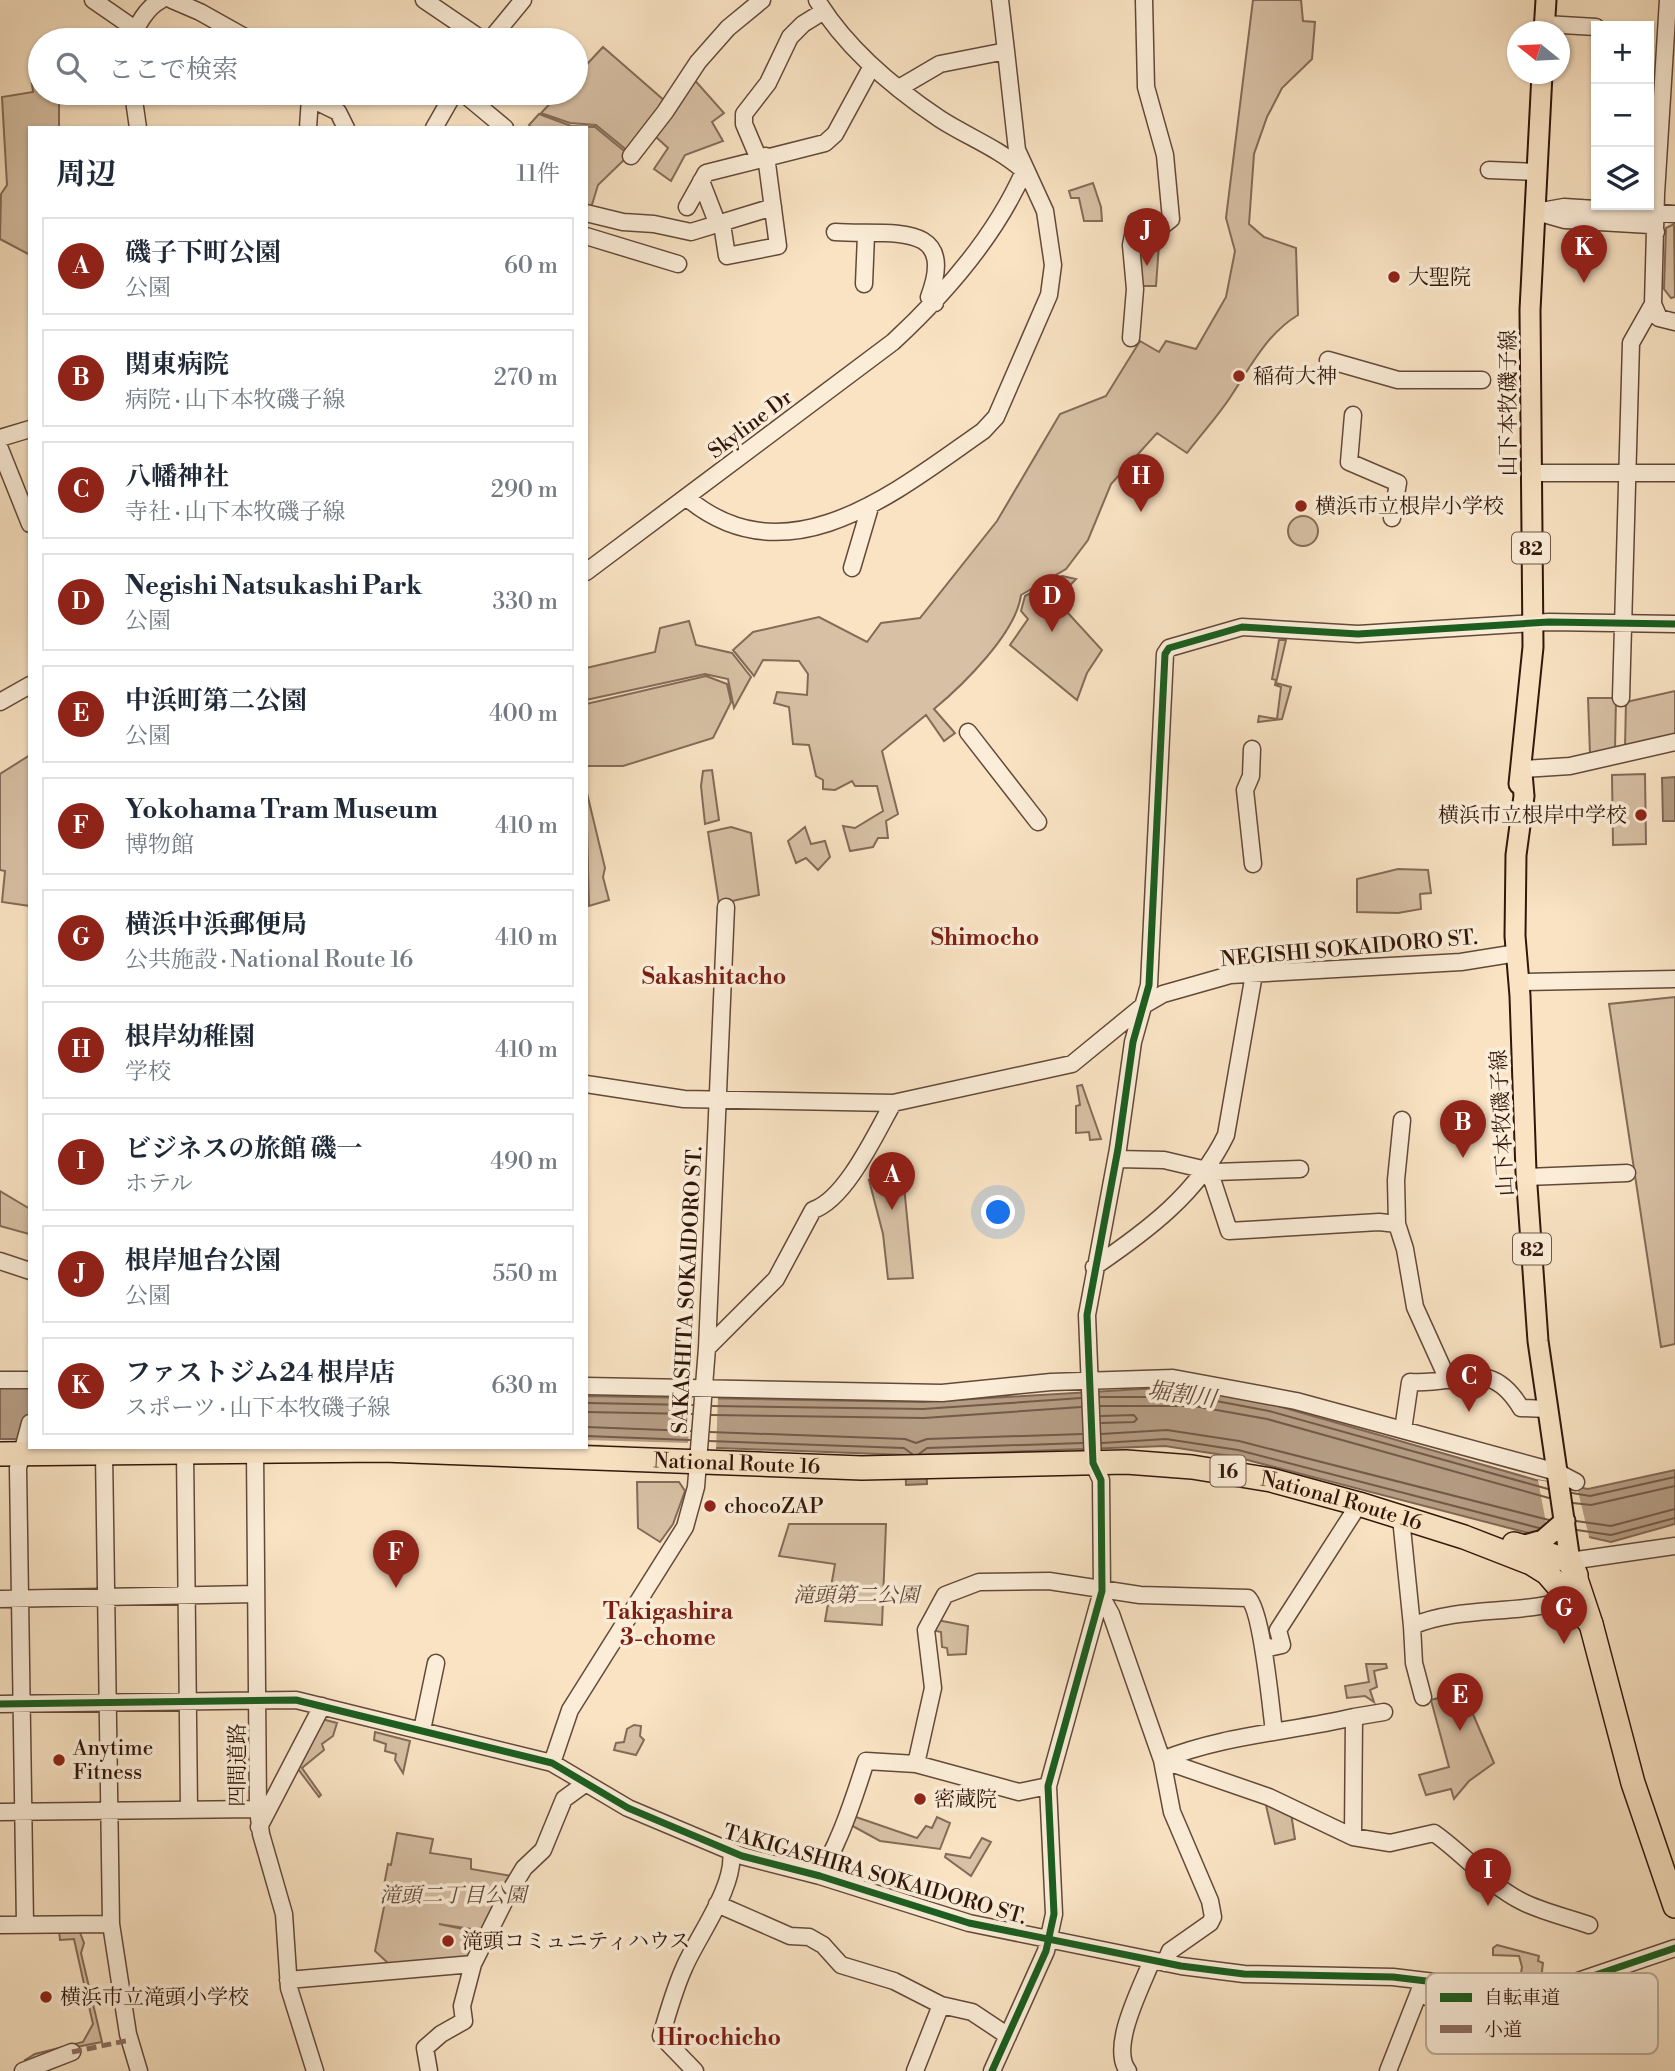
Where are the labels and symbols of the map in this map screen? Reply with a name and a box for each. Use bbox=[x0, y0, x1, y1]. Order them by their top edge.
north arrow bbox=[1507, 21, 1570, 84]
pin: J bbox=[1124, 208, 1170, 266]
pin: K bbox=[1561, 225, 1607, 283]
place label: 大聖院 bbox=[1408, 265, 1471, 291]
marker: 大聖院 bbox=[1386, 269, 1402, 285]
street label: 山下本牧磯子線 bbox=[1496, 330, 1522, 477]
place label: 稲荷大神 bbox=[1253, 364, 1337, 390]
marker: 稲荷大神 bbox=[1231, 368, 1247, 384]
street label: Skyline Dr bbox=[703, 385, 798, 465]
pin: H bbox=[1118, 454, 1164, 512]
place label: 横浜市立根岸小学校 bbox=[1315, 494, 1504, 520]
marker: 横浜市立根岸小学校 bbox=[1293, 498, 1309, 514]
road number: 82 bbox=[1512, 533, 1550, 564]
pin: D bbox=[1029, 574, 1075, 632]
place label: 横浜市立根岸中学校 bbox=[1438, 803, 1627, 829]
marker: 横浜市立根岸中学校 bbox=[1633, 807, 1649, 823]
district label: Shimocho bbox=[931, 924, 1039, 952]
street label: NEGISHI SOKAIDORO ST. bbox=[1219, 925, 1479, 973]
district label: Sakashitacho bbox=[642, 963, 786, 991]
street label: 山下本牧磯子線 bbox=[1486, 1049, 1520, 1197]
pin: B bbox=[1440, 1100, 1486, 1158]
street label: SAKASHITA SOKAIDORO ST. bbox=[667, 1145, 709, 1435]
pin: A bbox=[869, 1152, 915, 1210]
your location bbox=[981, 1195, 1015, 1229]
road number: 82 bbox=[1513, 1233, 1551, 1264]
pin: C bbox=[1446, 1354, 1492, 1412]
water label: 堀割川 bbox=[1146, 1376, 1221, 1414]
street label: National Route 16 bbox=[653, 1448, 821, 1480]
road number: 16 bbox=[1210, 1456, 1246, 1486]
street label: National Route 16 bbox=[1259, 1466, 1426, 1537]
place label: chocoZAP bbox=[724, 1494, 824, 1520]
marker: chocoZAP bbox=[702, 1498, 718, 1514]
pin: F bbox=[373, 1530, 419, 1588]
park label: 滝頭第二公園 bbox=[793, 1583, 922, 1609]
pin: G bbox=[1541, 1586, 1587, 1644]
district label: Takigashira 3-chome bbox=[603, 1598, 734, 1652]
pin: E bbox=[1437, 1673, 1483, 1731]
street label: 四間道路 bbox=[225, 1723, 251, 1807]
place label: Anytime Fitness bbox=[72, 1736, 153, 1786]
marker: Anytime Fitness bbox=[51, 1752, 67, 1768]
place label: 密蔵院 bbox=[934, 1787, 997, 1813]
marker: 密蔵院 bbox=[912, 1791, 928, 1807]
street label: TAKIGASHIRA SOKAIDORO ST. bbox=[720, 1819, 1029, 1931]
pin: I bbox=[1465, 1848, 1511, 1906]
park label: 滝頭二丁目公園 bbox=[380, 1883, 529, 1909]
place label: 滝頭コミュニティハウス bbox=[462, 1929, 690, 1955]
marker: 滝頭コミュニティハウス bbox=[440, 1933, 456, 1949]
legend bbox=[1426, 1973, 1658, 2054]
place label: 横浜市立滝頭小学校 bbox=[60, 1985, 249, 2011]
text: 自転車道 bbox=[1484, 1986, 1560, 2010]
marker: 横浜市立滝頭小学校 bbox=[38, 1989, 54, 2005]
text: 小道 bbox=[1484, 2018, 1522, 2042]
district label: Hirochicho bbox=[657, 2024, 781, 2052]

